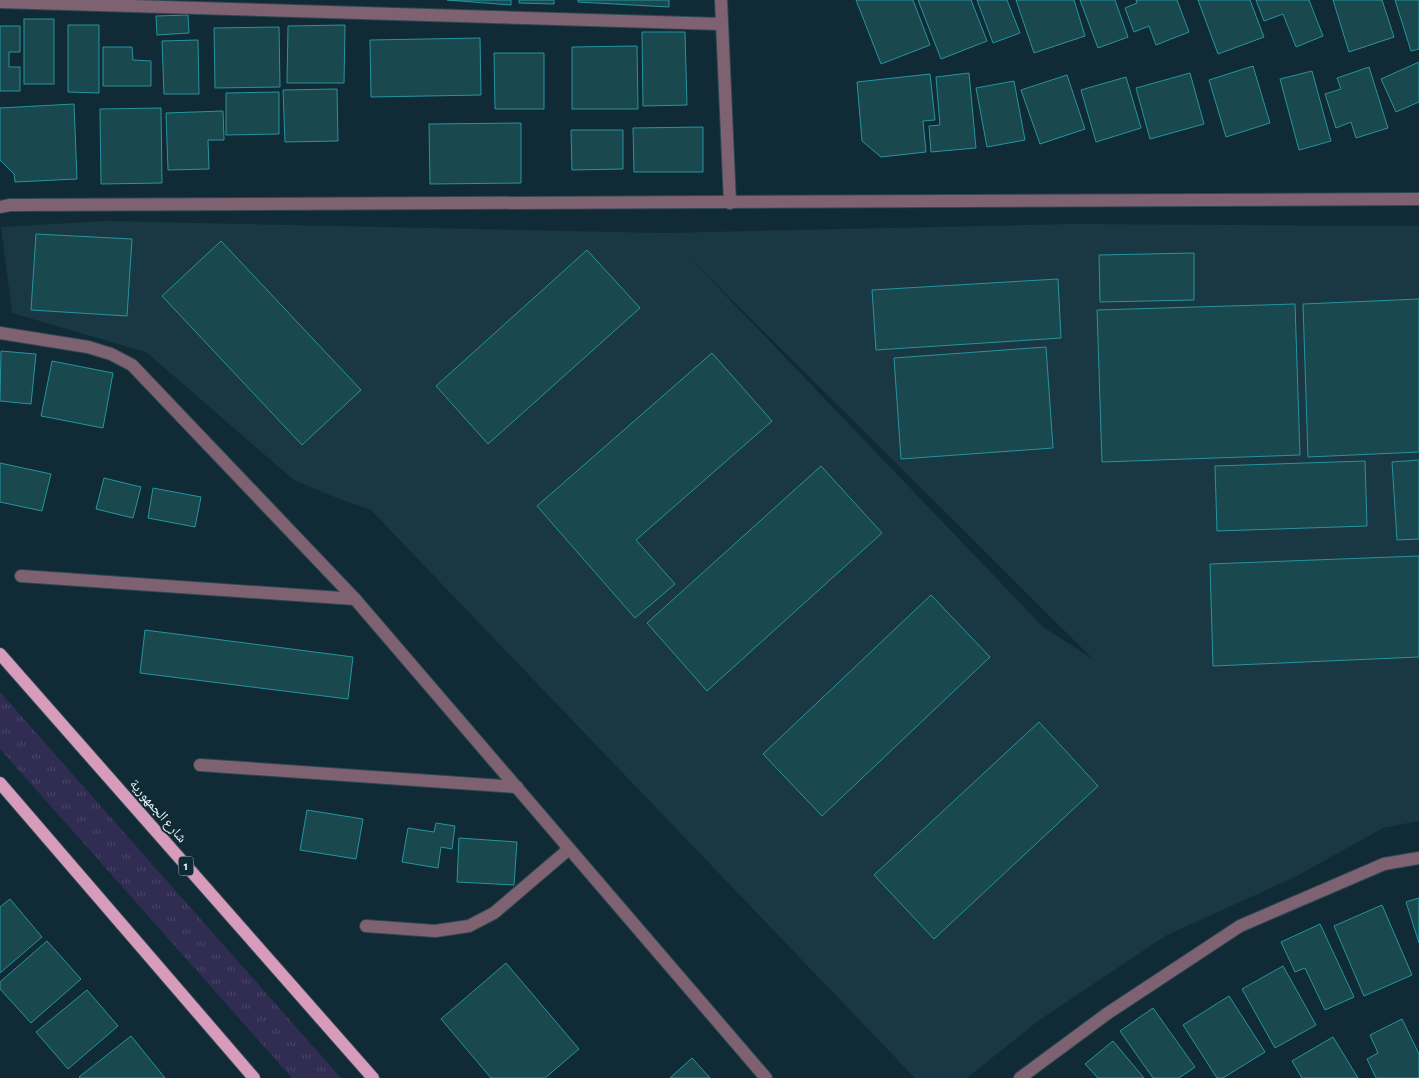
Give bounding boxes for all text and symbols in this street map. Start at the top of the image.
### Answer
street label: شارع الجمهورية [125,777,189,847]
road number: 1 [178,856,194,876]

